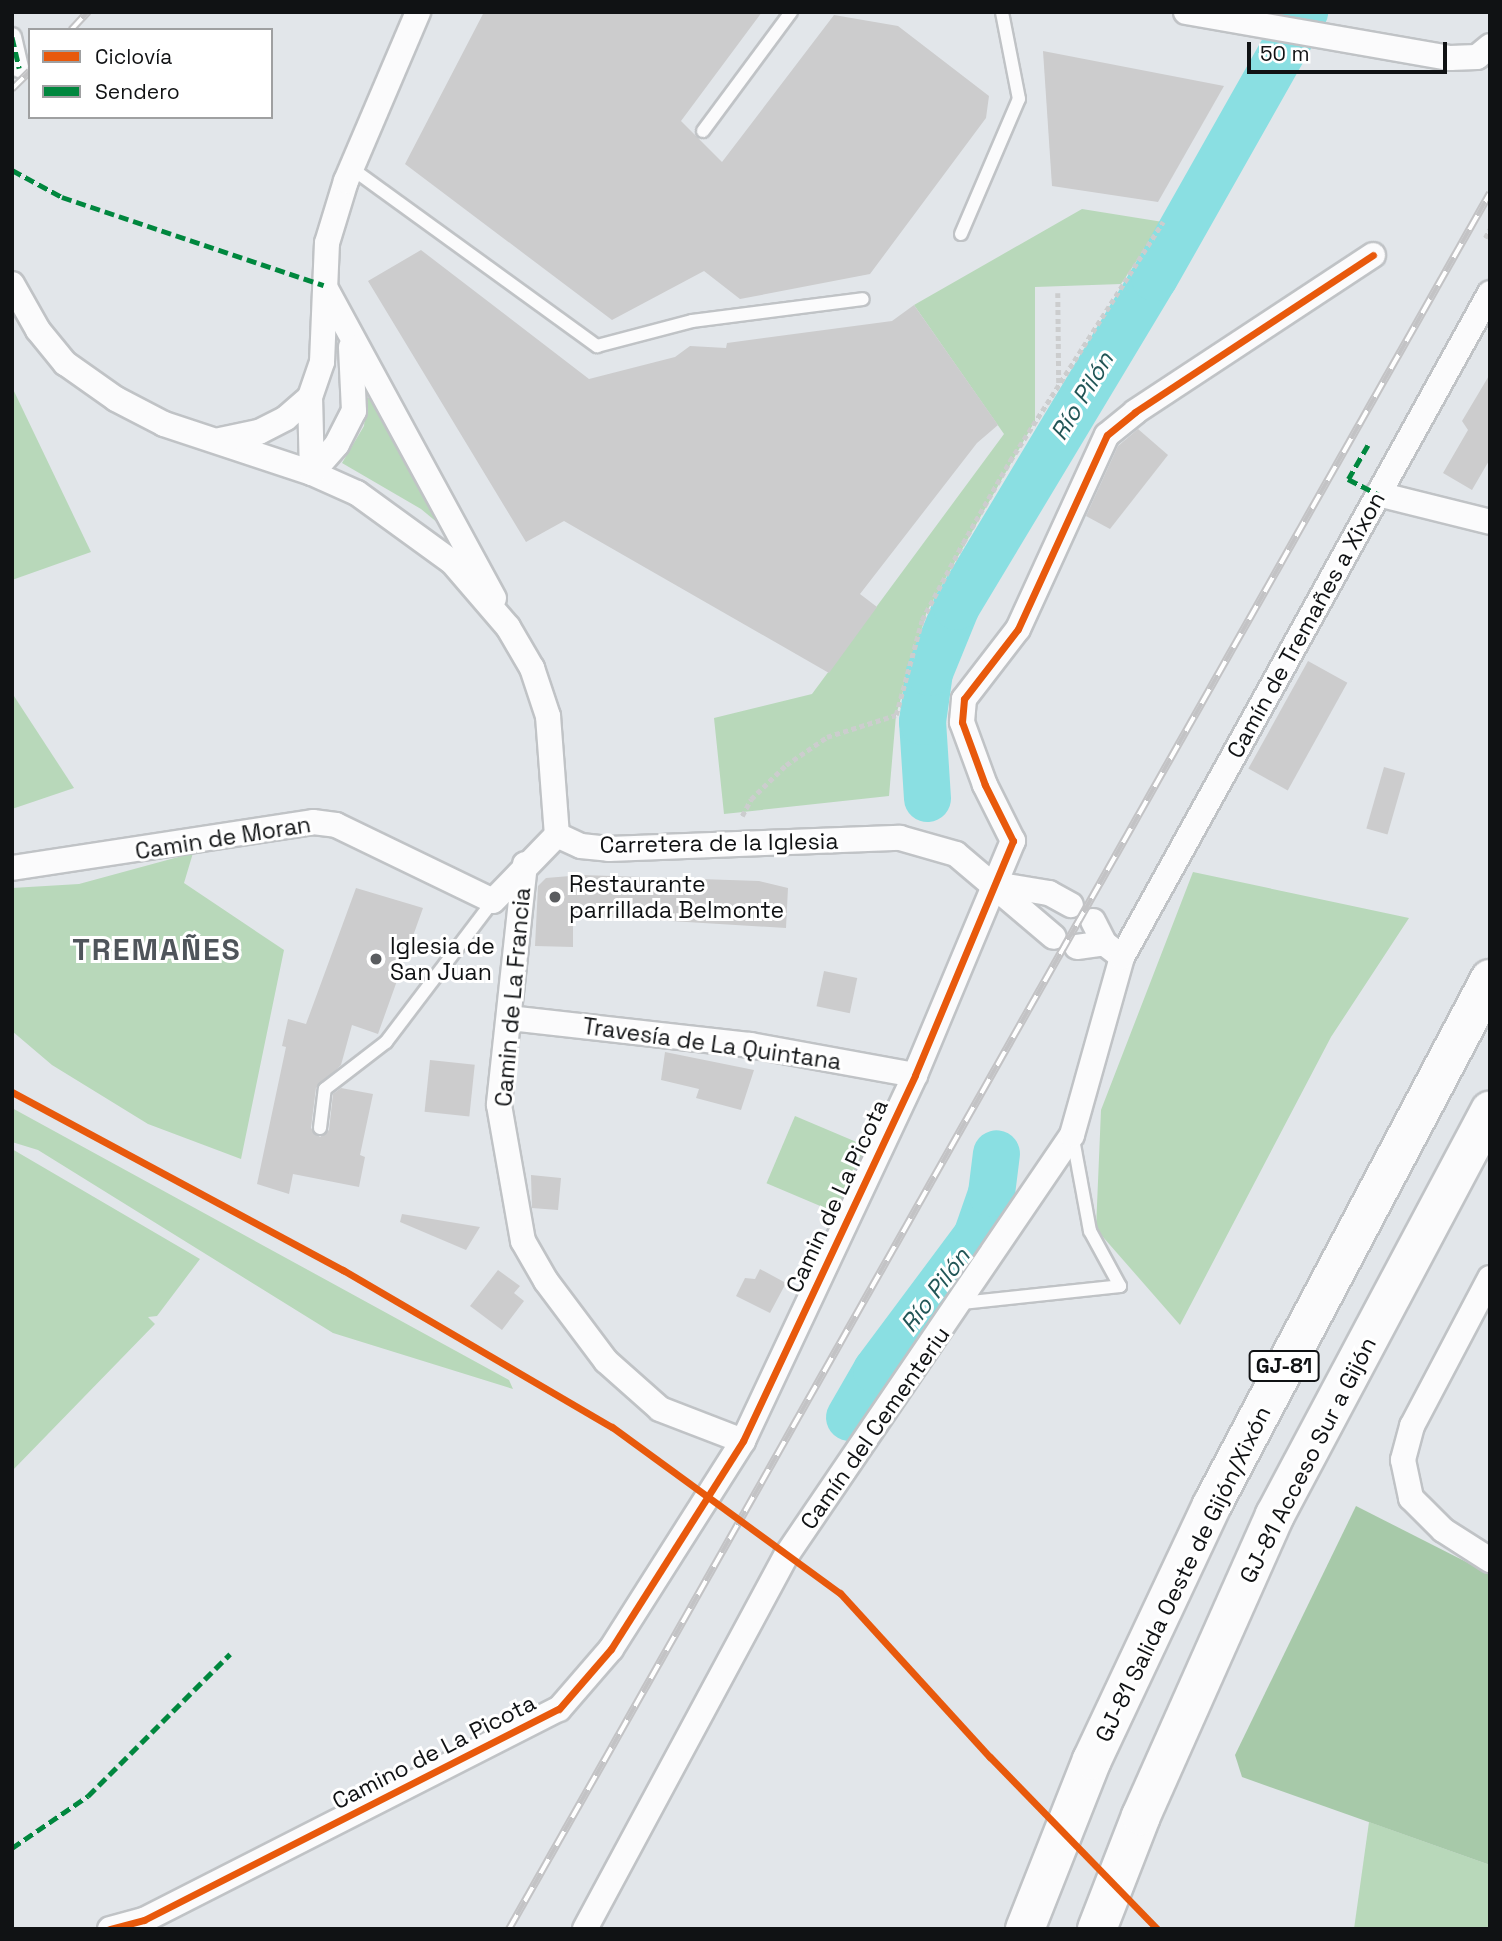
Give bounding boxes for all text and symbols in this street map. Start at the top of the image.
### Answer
legend [28,28,273,119]
scale bar [1250,28,1450,72]
text: 50 m [1260,40,1310,67]
text: Ciclovía [95,43,172,70]
text: Sendero [95,78,180,105]
water label: Río Pilón [1044,347,1120,445]
street label: Camín de Tremañes a Xixon [1221,487,1391,763]
street label: Camin de Moran [133,810,313,866]
street label: Carretera de la Iglesia [599,827,839,859]
place label: Restaurante parrillada Belmonte [569,870,784,924]
street label: Camin de La Francia [490,886,536,1108]
marker: Restaurante parrillada Belmonte [547,889,563,905]
district label: TREMAÑES [73,932,241,968]
place label: Iglesia de San Juan [390,932,495,986]
marker: Iglesia de San Juan [368,951,384,967]
street label: Travesía de La Quintana [581,1012,843,1076]
street label: Camin de La Picota [780,1095,894,1297]
water label: Río Pilón [894,1242,976,1338]
street label: Camín del Cementeriu [795,1321,955,1535]
street label: GJ-81 Acceso Sur a Gijón [1234,1332,1382,1588]
road number: GJ-81 [1247,1348,1321,1384]
street label: GJ-81 Salida Oeste de Gijón/Xixón [1089,1401,1277,1747]
street label: Camino de La Picota [328,1689,540,1815]

